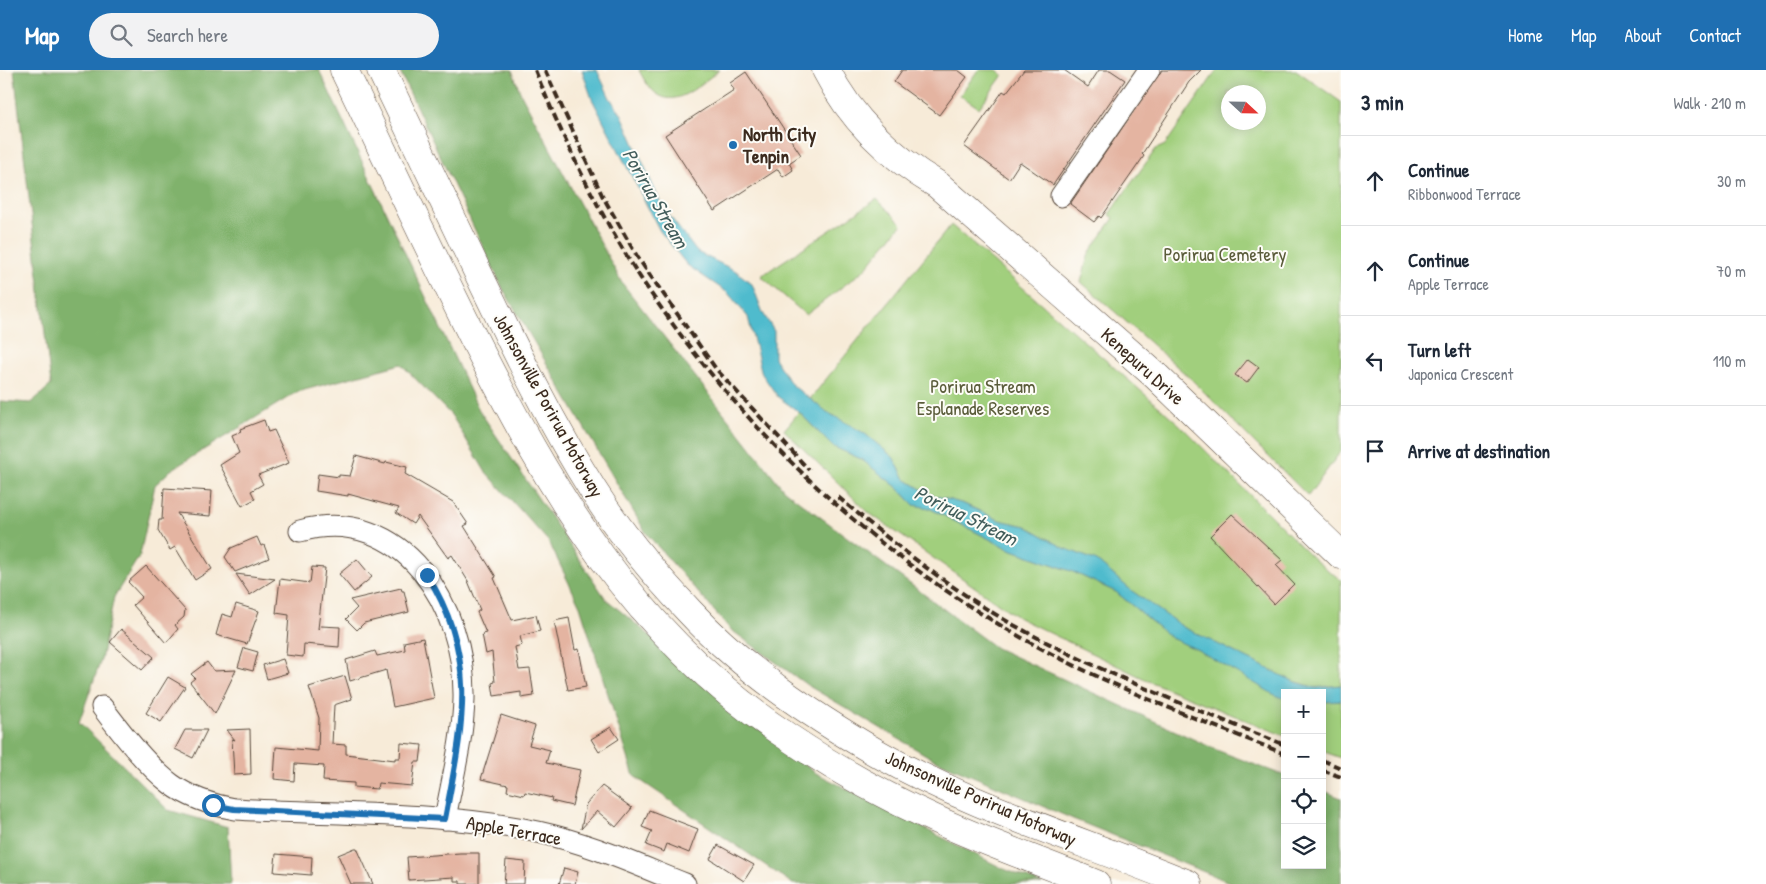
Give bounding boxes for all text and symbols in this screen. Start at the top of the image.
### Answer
search box [89,13,439,58]
text: Map [25,19,59,51]
icon: search [107,21,135,49]
text: Search here [147,22,228,48]
text: Home [1508,23,1543,48]
text: Map [1571,23,1596,48]
text: About [1624,23,1661,48]
text: Contact [1689,23,1741,48]
north arrow [1221,85,1266,130]
text: 3 min [1361,88,1404,117]
text: Walk · 210 m [1673,92,1746,114]
place label: North City Tenpin [742,121,816,170]
marker: North City Tenpin [727,139,739,151]
water label: Porirua Stream [617,143,696,254]
text: Continue [1408,157,1469,183]
icon: ahead [1361,167,1389,195]
text: 30 m [1717,170,1746,192]
text: Ribbonwood Terrace [1408,183,1521,205]
park label: Porirua Cemetery [1163,241,1287,267]
text: Continue [1408,247,1469,273]
icon: ahead [1361,257,1389,285]
text: 70 m [1716,260,1746,282]
text: Apple Terrace [1408,273,1489,295]
street label: Johnsonville Porirua Motorway [488,308,610,502]
street label: Kenepuru Drive [1095,321,1191,411]
text: Turn left [1408,337,1471,363]
icon: left [1361,347,1389,375]
text: 110 m [1713,350,1746,372]
text: Japonica Crescent [1408,363,1513,385]
park label: Porirua Stream Esplanade Reserves [917,373,1049,421]
icon: arrive [1361,437,1389,465]
text: Arrive at destination [1408,438,1550,464]
water label: Porirua Stream [910,478,1023,552]
route end [416,564,439,587]
map controls [1281,689,1326,869]
button: + [1281,689,1326,734]
button: − [1281,734,1326,779]
street label: Johnsonville Porirua Motorway [881,744,1081,852]
button: locate [1281,779,1326,824]
route start [202,794,225,817]
street label: Apple Terrace [464,809,564,851]
button: layers [1281,824,1326,869]

